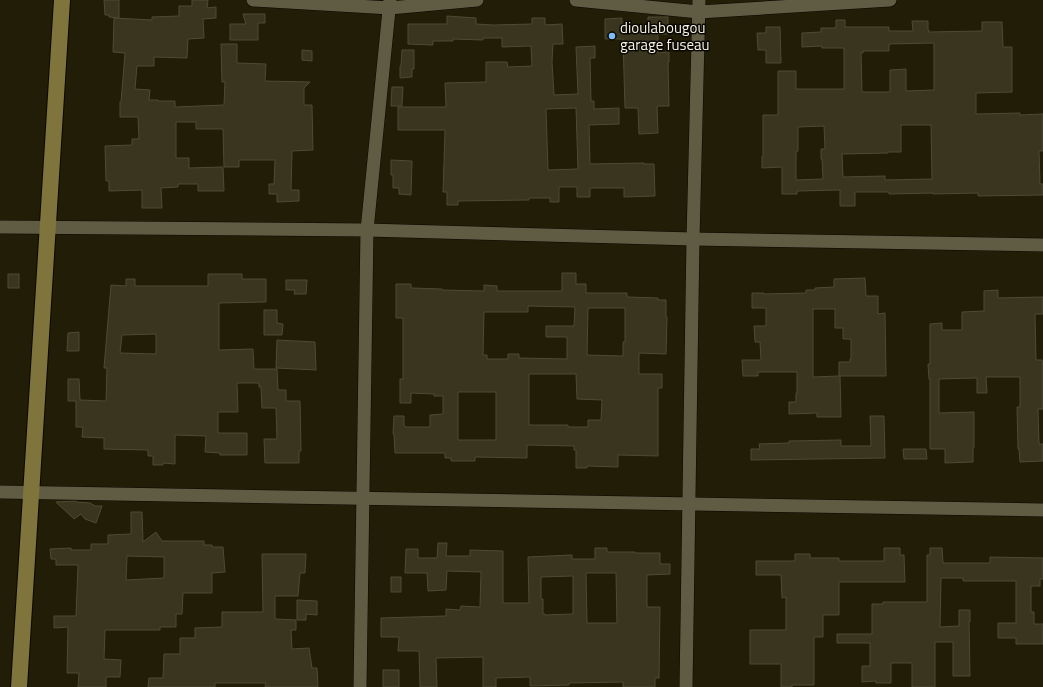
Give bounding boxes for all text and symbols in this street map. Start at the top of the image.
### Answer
place label: dioulabougou garage fuseau [620,16,709,56]
marker: dioulabougou garage fuseau [607,31,617,41]

